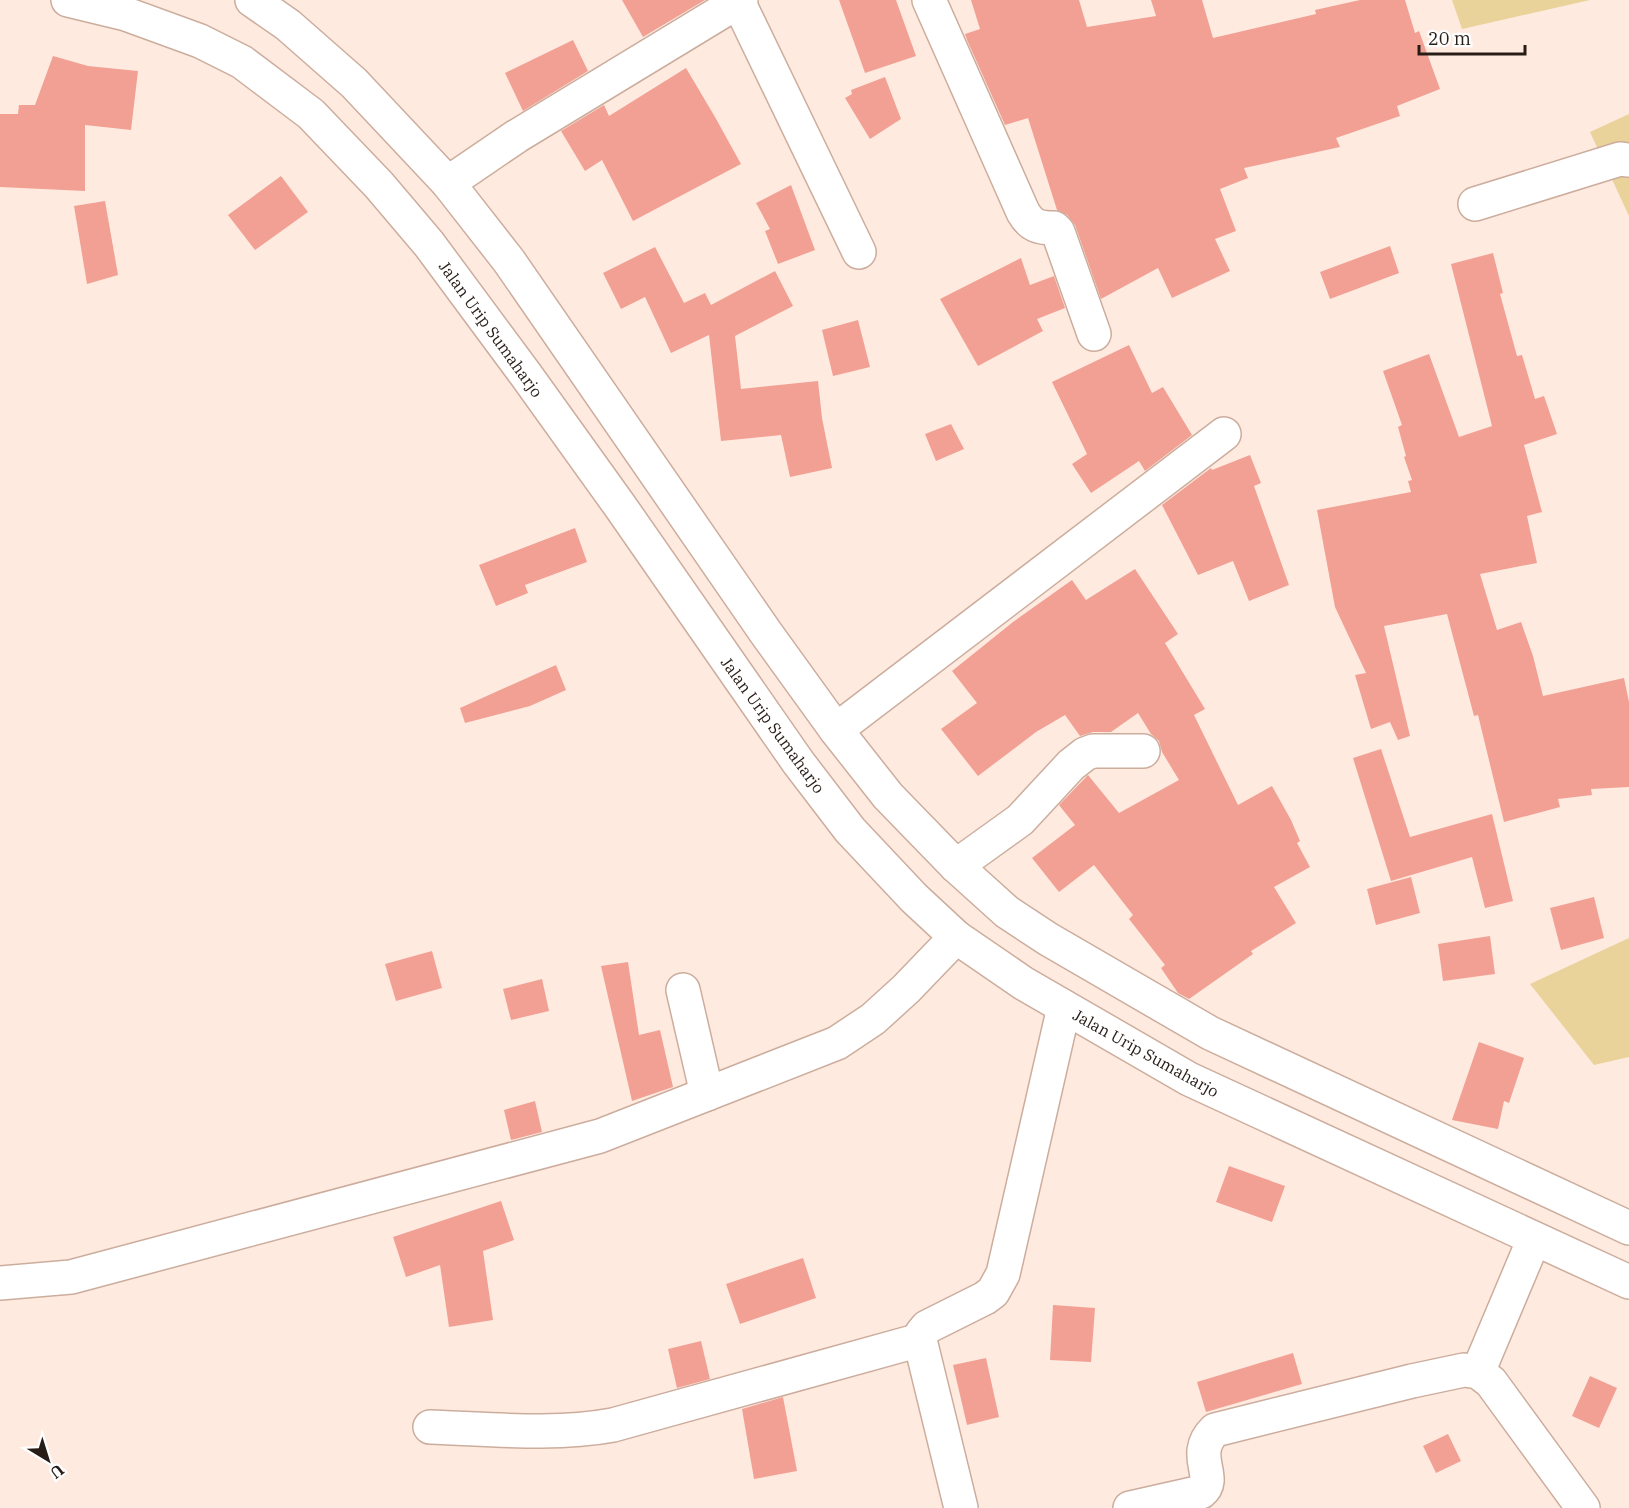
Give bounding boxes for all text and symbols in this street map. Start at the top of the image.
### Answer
scale bar [1419,18,1526,56]
text: 20 m [1428,27,1471,50]
street label: Jalan Urip Sumaharjo [435,257,547,401]
street label: Jalan Urip Sumaharjo [717,653,829,797]
street label: Jalan Urip Sumaharjo [1070,1005,1222,1101]
north arrow [18,1430,78,1490]
text: U [46,1460,68,1483]

